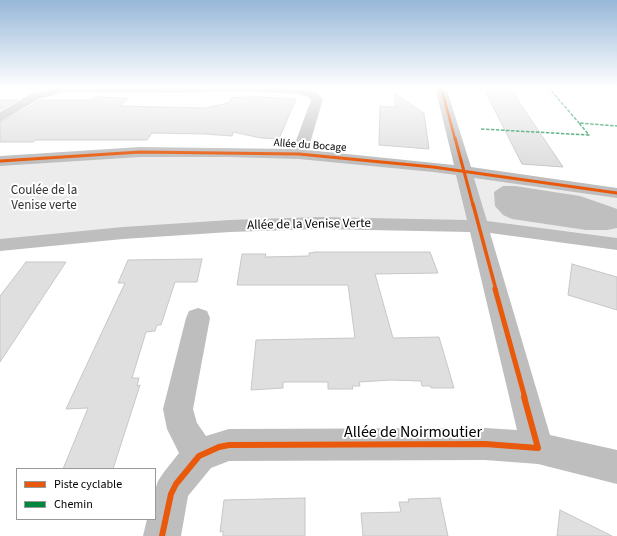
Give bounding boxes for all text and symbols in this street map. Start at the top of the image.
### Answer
street label: Allée du Bocage [273,137,347,155]
park label: Coulée de la Venise verte [11,183,77,214]
street label: Allée de la Venise Verte [247,216,371,234]
street label: Allée de Noirmoutier [344,423,482,443]
legend [16,468,156,520]
text: Piste cyclable [54,476,122,493]
text: Chemin [54,496,93,513]

